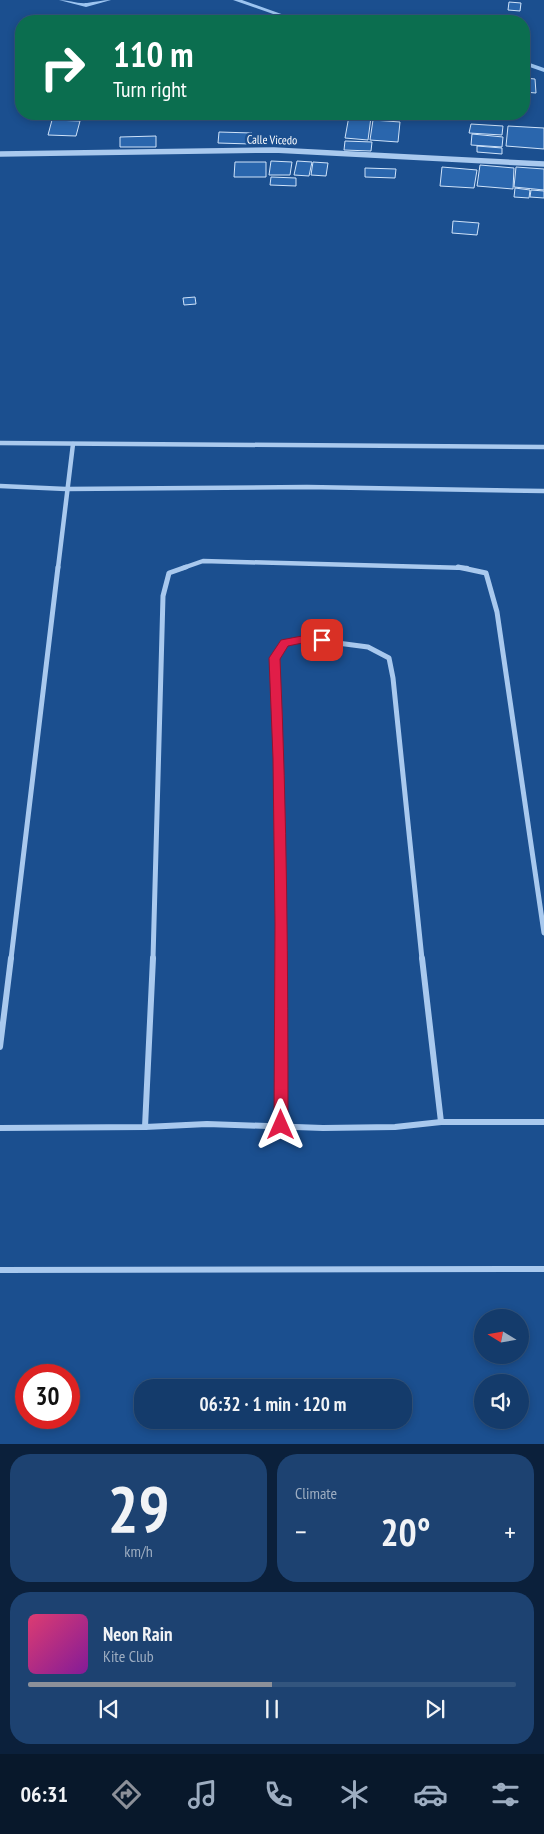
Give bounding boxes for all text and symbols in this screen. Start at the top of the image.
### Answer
text: 110 m [113,31,194,77]
icon: right [30,35,95,100]
text: Turn right [113,75,187,103]
street label: Calle Vicedo [247,132,297,147]
pin [301,619,343,661]
icon: arrive [308,626,336,654]
position arrow [254,1098,306,1150]
north arrow [474,1309,529,1364]
map controls [474,1309,529,1429]
speed limit sign: 30 [15,1364,80,1429]
button: sound [474,1374,529,1429]
text: 06:32 · 1 min · 120 m [200,1392,346,1416]
text: 29 [107,1466,170,1550]
text: Climate [295,1483,337,1503]
text: 20° [380,1507,431,1556]
text: − [295,1513,307,1550]
text: + [504,1513,516,1550]
text: km/h [124,1541,153,1561]
text: Neon Rain [103,1622,172,1646]
text: Kite Club [103,1646,154,1666]
icon: previous [95,1695,123,1723]
icon: pause [258,1695,286,1723]
icon: next [421,1695,449,1723]
icon: directions [109,1777,144,1812]
icon: music [185,1777,220,1812]
icon: phone [261,1777,296,1812]
icon: climate [337,1777,372,1812]
icon: car [413,1777,448,1812]
icon: filters [488,1777,523,1812]
text: 06:31 [20,1780,68,1808]

